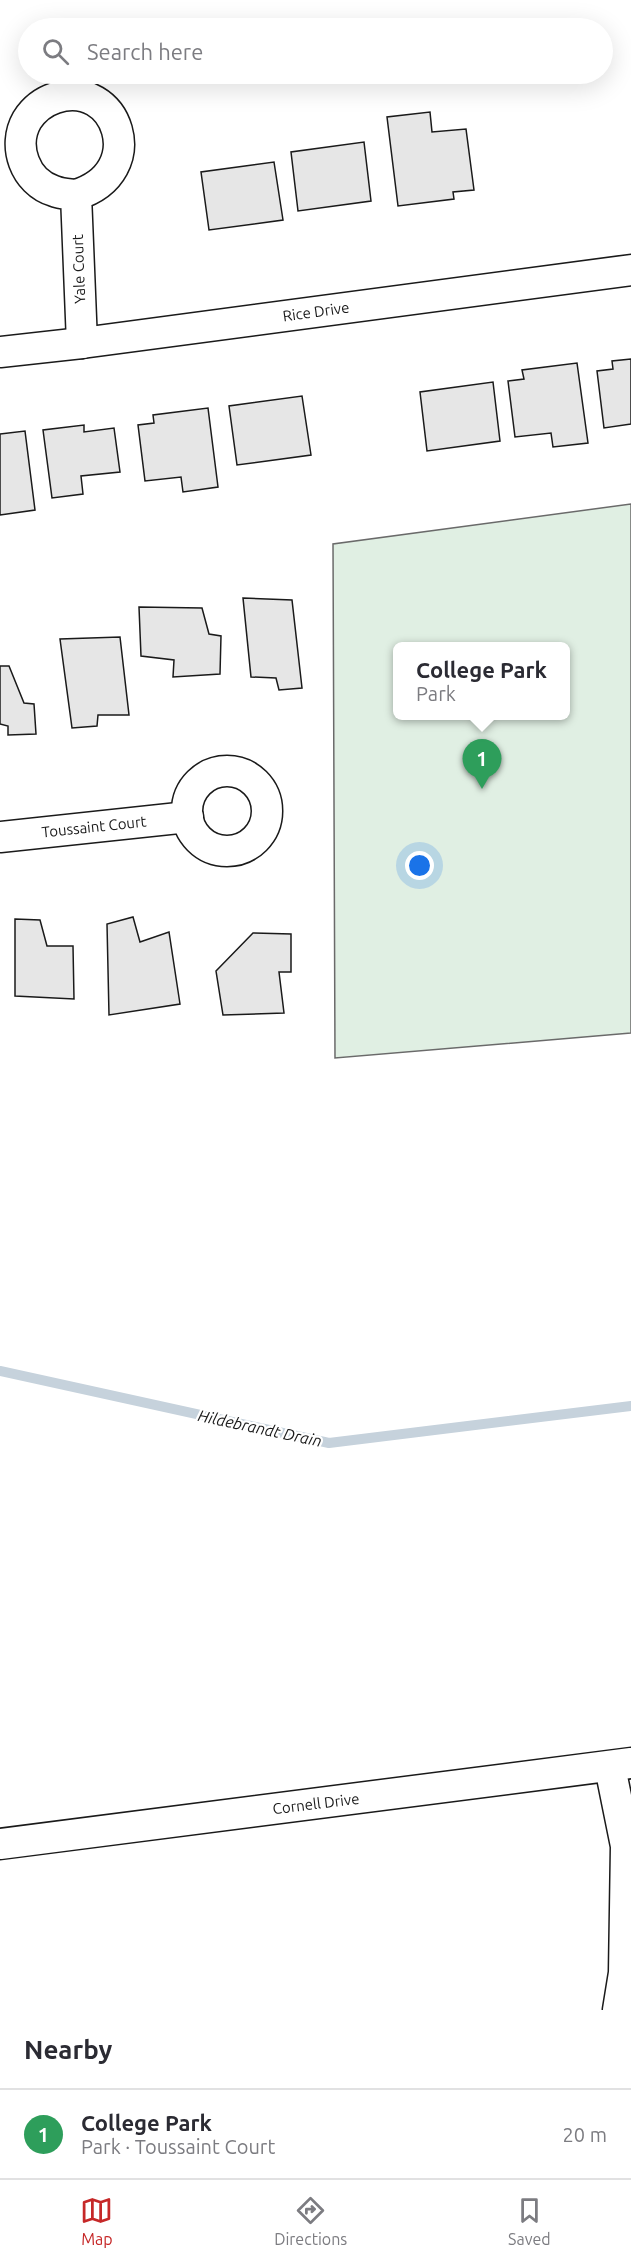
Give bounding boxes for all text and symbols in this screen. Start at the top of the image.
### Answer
search box [18,18,613,84]
icon: search [39,35,72,68]
text: Search here [87,39,203,64]
street label: Yale Court [69,234,88,304]
street label: Rice Drive [282,298,350,325]
popup [393,642,570,720]
text: College Park [416,657,547,682]
text: Park [416,682,456,705]
pin: 1 [462,740,502,789]
street label: Toussaint Court [41,813,147,840]
your location [405,851,434,880]
water label: Hildebrandt Drain [196,1406,324,1450]
street label: Cornell Drive [272,1790,360,1817]
text: Nearby [24,2035,112,2064]
text: College Park [81,2110,212,2135]
text: 1 [38,2123,49,2146]
text: 20 m [563,2123,607,2146]
text: Park · Toussaint Court [81,2135,275,2158]
tab: Map [80,2194,113,2248]
tab: Directions [274,2194,347,2248]
tab: Saved [508,2194,551,2248]

